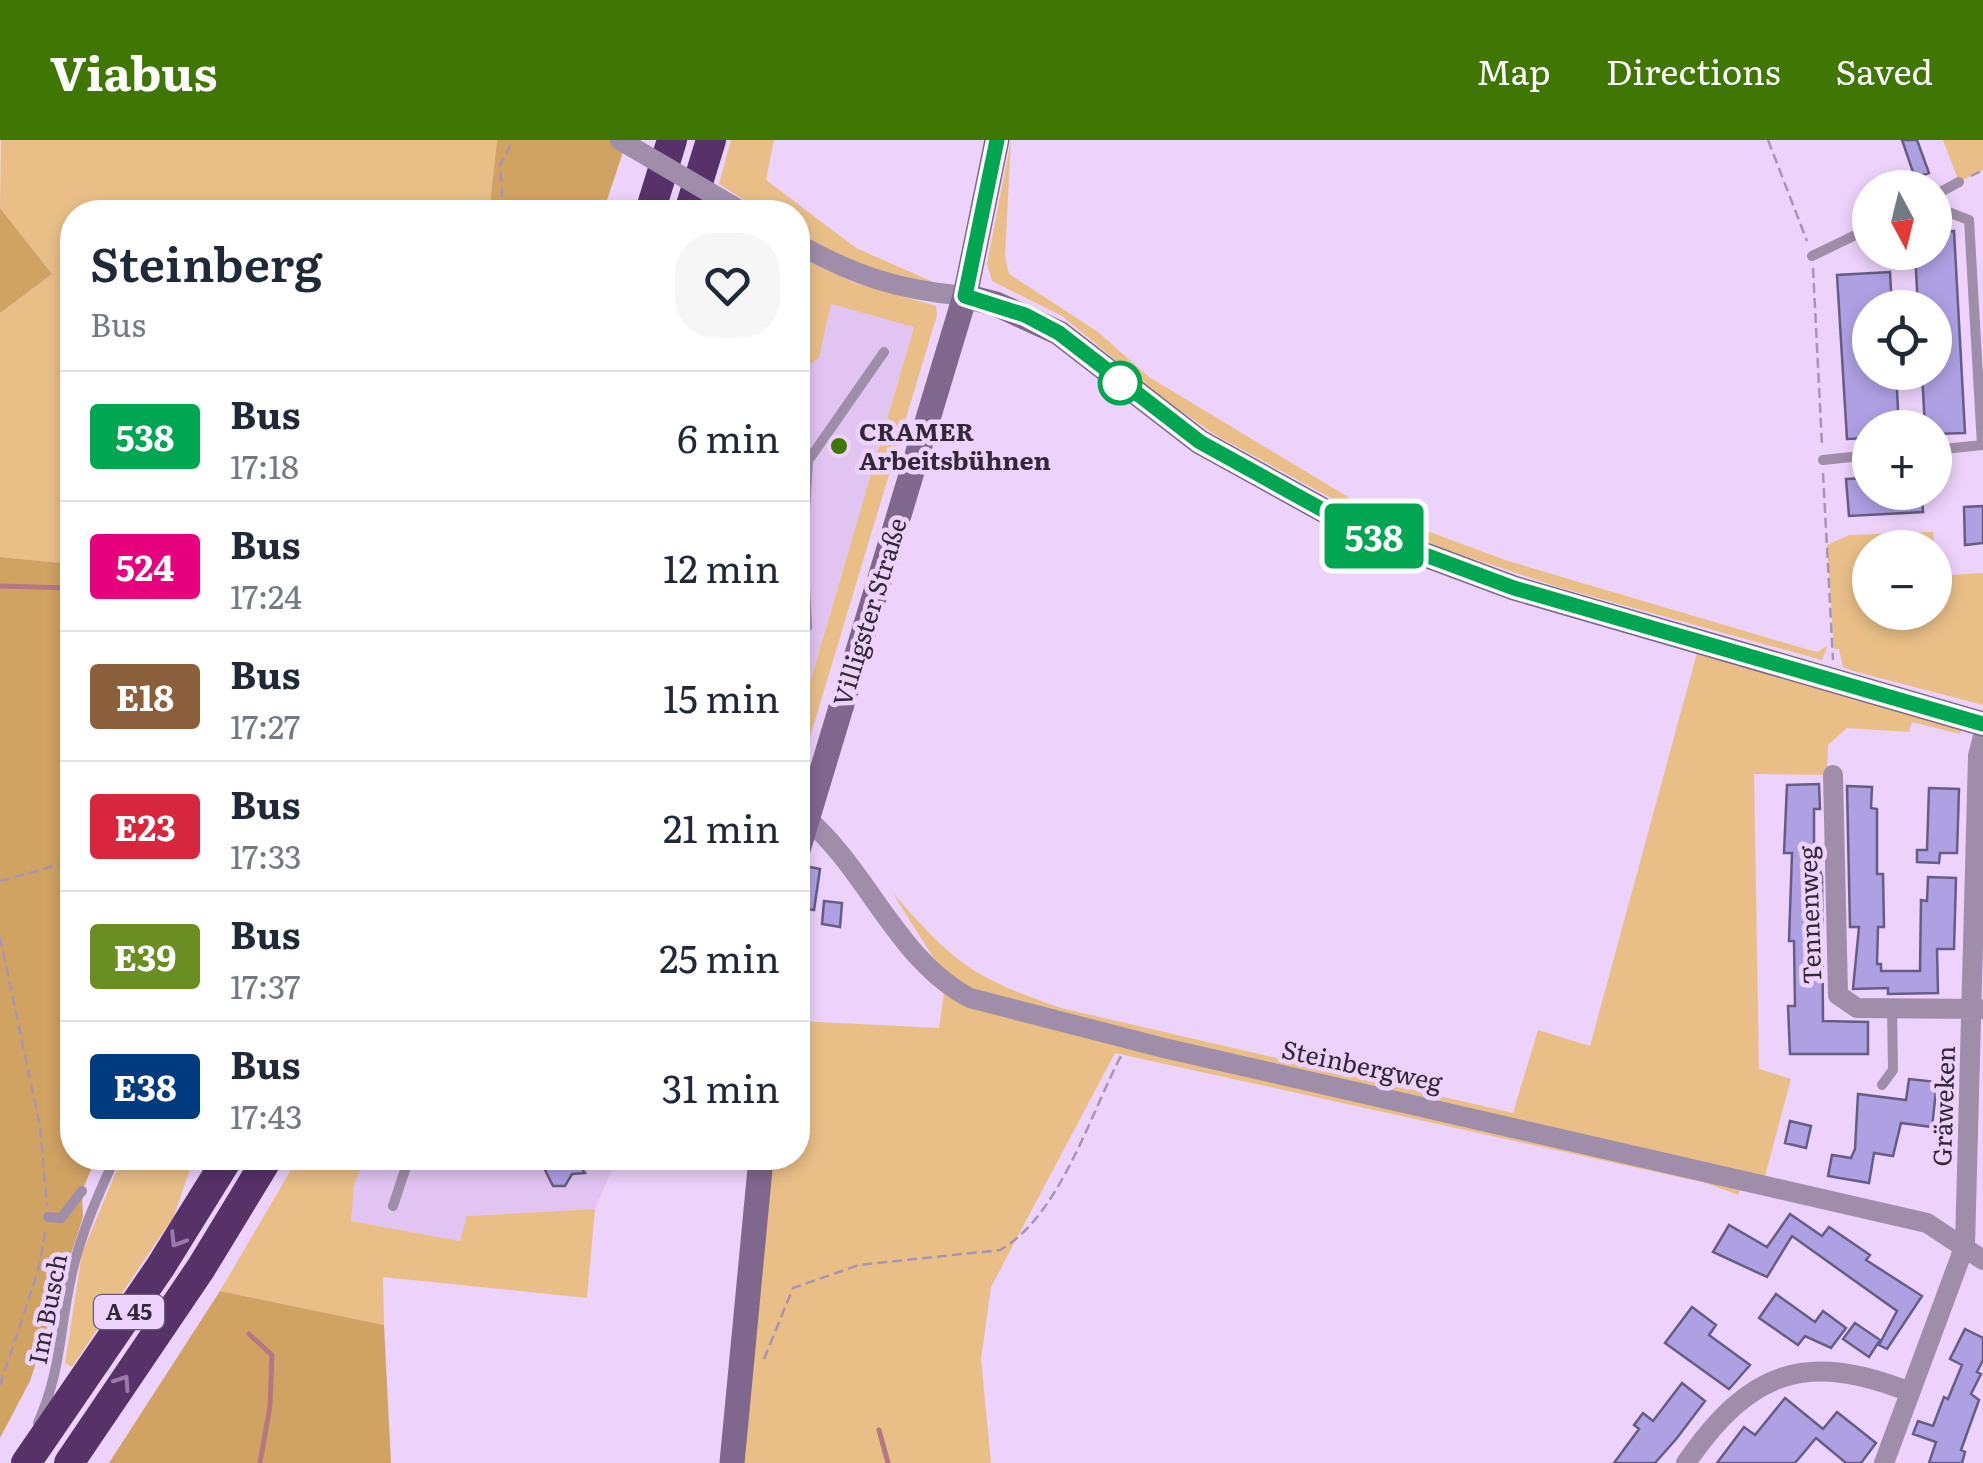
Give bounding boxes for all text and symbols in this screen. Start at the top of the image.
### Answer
text: Viabus [50,35,217,106]
text: Map [1476,44,1551,96]
text: Directions [1606,44,1781,96]
text: Saved [1836,44,1933,96]
north arrow [1852,170,1952,270]
map controls [1852,170,1952,630]
text: Steinberg [90,226,322,297]
button: heart [675,233,780,338]
button: locate [1852,290,1952,390]
text: Bus [90,299,146,347]
unlabelled marker [1099,362,1141,404]
text: Bus [230,384,301,441]
text: 6 min [677,408,780,465]
text: 538 [116,410,174,462]
button: + [1852,410,1952,510]
place label: CRAMER Arbeitsbühnen [859,412,1051,478]
marker: CRAMER Arbeitsbühnen [828,435,850,457]
text: 17:18 [230,441,299,489]
line badge: 538 [1316,504,1432,568]
text: 538 [1345,510,1403,562]
street label: Villigster Straße [822,513,915,710]
text: Bus [230,514,301,571]
button: − [1852,530,1952,630]
text: 12 min [663,538,780,595]
text: 524 [116,540,174,592]
text: 17:24 [230,571,302,619]
text: Bus [230,644,301,701]
text: 15 min [663,668,780,725]
text: E18 [116,670,174,722]
text: 17:27 [230,701,300,749]
text: Bus [230,774,301,831]
text: 21 min [663,798,780,855]
text: E23 [114,800,176,852]
text: 17:33 [230,831,302,879]
street label: Tennenweg [1788,845,1829,985]
text: Bus [230,904,301,961]
text: 25 min [659,928,780,985]
text: E39 [114,930,176,982]
text: 17:37 [230,961,301,1009]
street label: Steinbergweg [1278,1029,1446,1100]
text: Bus [230,1034,301,1091]
street label: Gräweken [1922,1045,1963,1167]
text: 31 min [662,1058,780,1115]
text: E38 [113,1060,177,1112]
text: 17:43 [230,1091,303,1139]
one-way arrow [170,1229,189,1247]
street label: Im Busch [18,1250,75,1367]
road number: A 45 [94,1295,164,1329]
one-way arrow [111,1375,130,1393]

